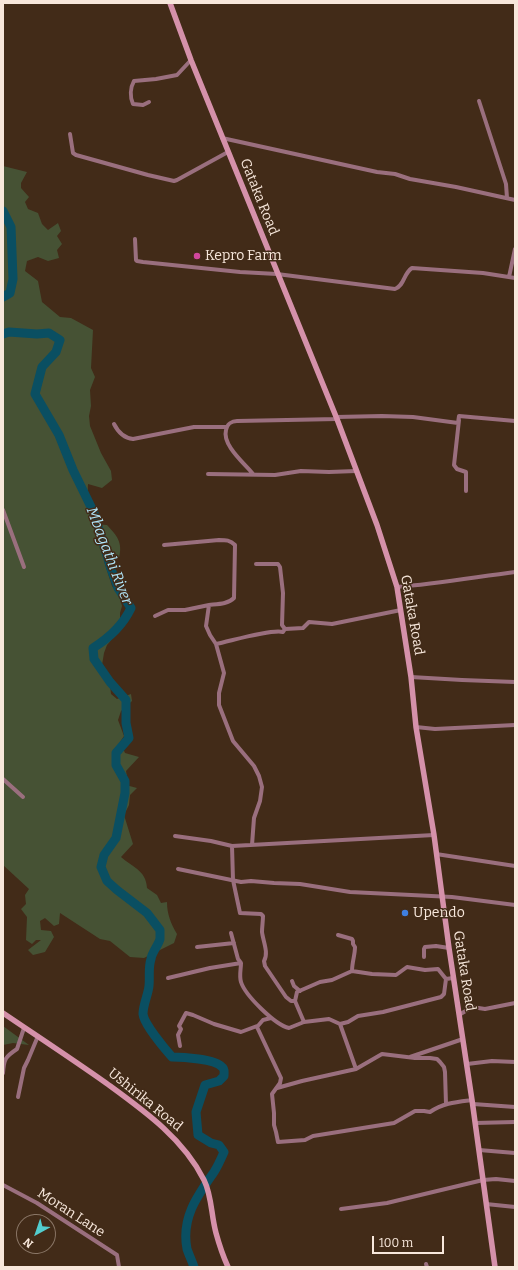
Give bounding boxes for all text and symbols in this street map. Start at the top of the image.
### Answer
street label: Gataka Road [236,156,282,238]
place label: Kepro Farm [205,248,282,264]
marker: Kepro Farm [192,251,202,261]
water label: Mbagathi River [82,504,136,608]
street label: Gataka Road [397,574,427,656]
place label: Upendo [413,905,465,921]
marker: Upendo [400,908,410,918]
street label: Gataka Road [449,930,479,1012]
street label: Ushirika Road [104,1065,186,1135]
street label: Moran Lane [34,1185,108,1241]
north arrow [16,1214,56,1254]
scale bar [374,1228,446,1254]
text: N [21,1235,36,1251]
text: 100 m [379,1236,413,1250]

